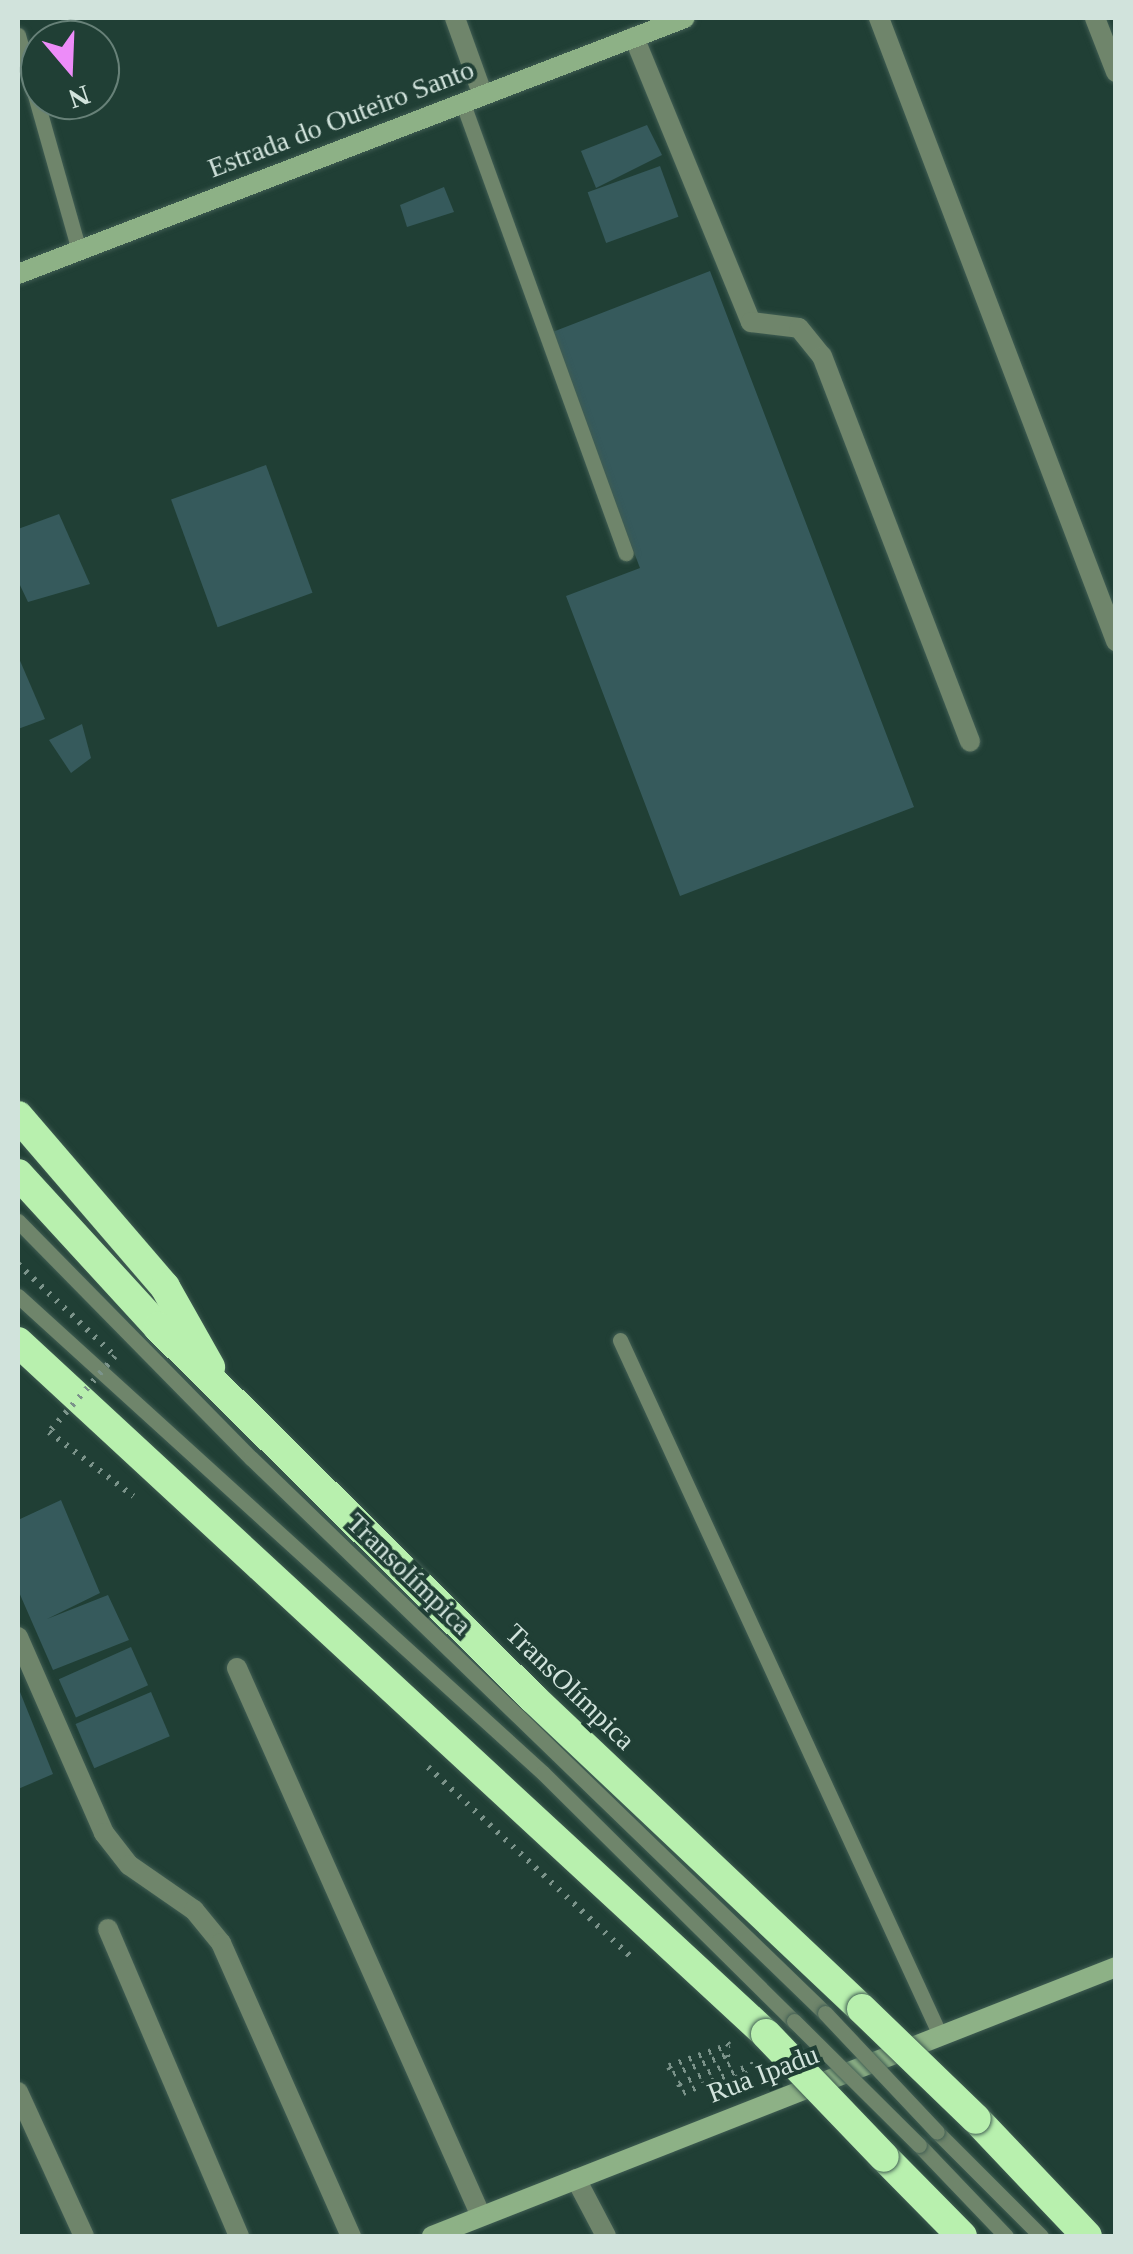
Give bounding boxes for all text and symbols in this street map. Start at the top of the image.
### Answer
north arrow [20,20,120,120]
street label: Estrada do Outeiro Santo [203,53,479,185]
text: N [65,79,94,115]
street label: Transolímpica [340,1506,478,1642]
street label: TransOlímpica [498,1617,642,1757]
street label: Rua Ipadu [703,2038,823,2110]

